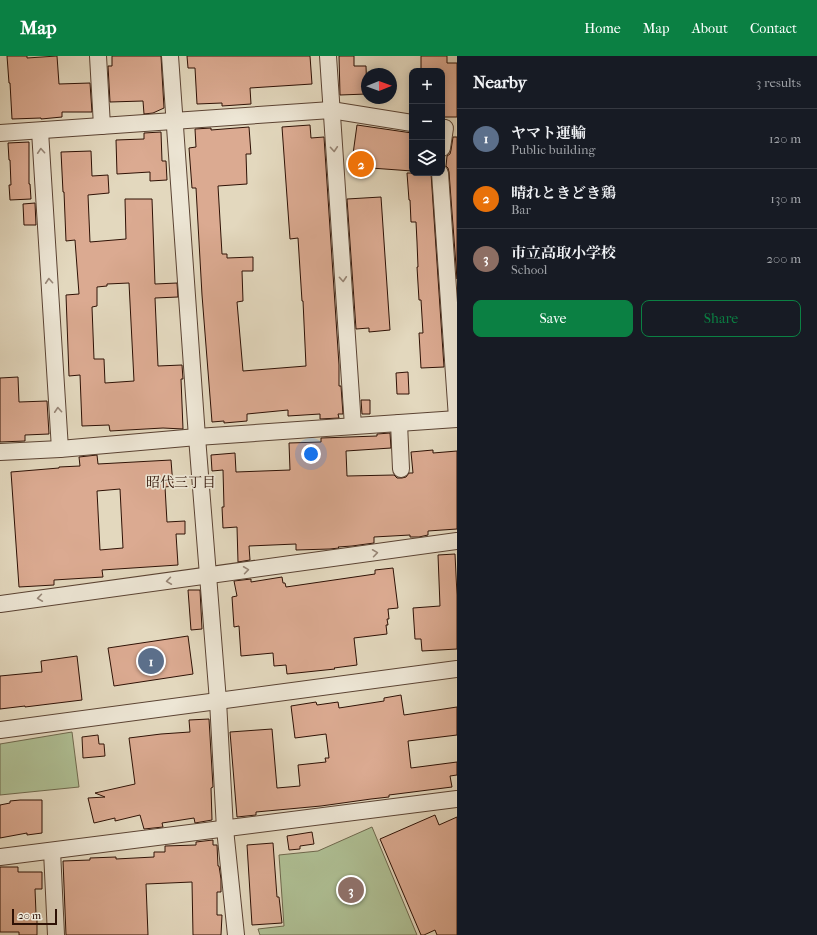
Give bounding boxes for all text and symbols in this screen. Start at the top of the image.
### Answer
text: Map [20,17,56,39]
text: Home [584,20,621,37]
text: Map [643,20,670,37]
text: About [692,20,728,37]
text: Contact [750,20,797,37]
north arrow [361,68,397,104]
map controls [409,68,445,176]
button: + [409,68,445,104]
text: Nearby [473,72,527,92]
text: 3 results [756,75,801,90]
button: − [409,104,445,140]
text: ヤマト運輸 [511,124,586,142]
text: 1 [484,131,488,146]
text: 120 m [769,131,801,146]
button: layers [409,140,445,176]
text: Public building [511,142,596,157]
one-way arrow [330,146,339,152]
one-way arrow [37,148,45,154]
pin: 2 [348,149,374,179]
text: 晴れときどき鶏 [511,184,616,202]
text: 2 [483,191,489,206]
text: 130 m [770,191,801,206]
text: Bar [511,202,531,217]
text: 市立高取小学校 [511,244,616,262]
text: 3 [483,251,489,266]
text: 200 m [766,251,801,266]
text: School [511,262,547,277]
one-way arrow [339,276,348,282]
one-way arrow [45,278,54,284]
button: Save [473,300,633,337]
button: Share [641,300,801,337]
one-way arrow [53,407,62,413]
your location [301,444,321,464]
district label: 昭代三丁目 [146,474,216,491]
one-way arrow [372,549,378,558]
one-way arrow [243,566,249,575]
one-way arrow [166,576,172,585]
one-way arrow [37,593,43,602]
pin: 1 [138,646,164,676]
pin: 3 [338,875,364,905]
scale bar [12,907,57,926]
text: 20 m [18,909,41,922]

